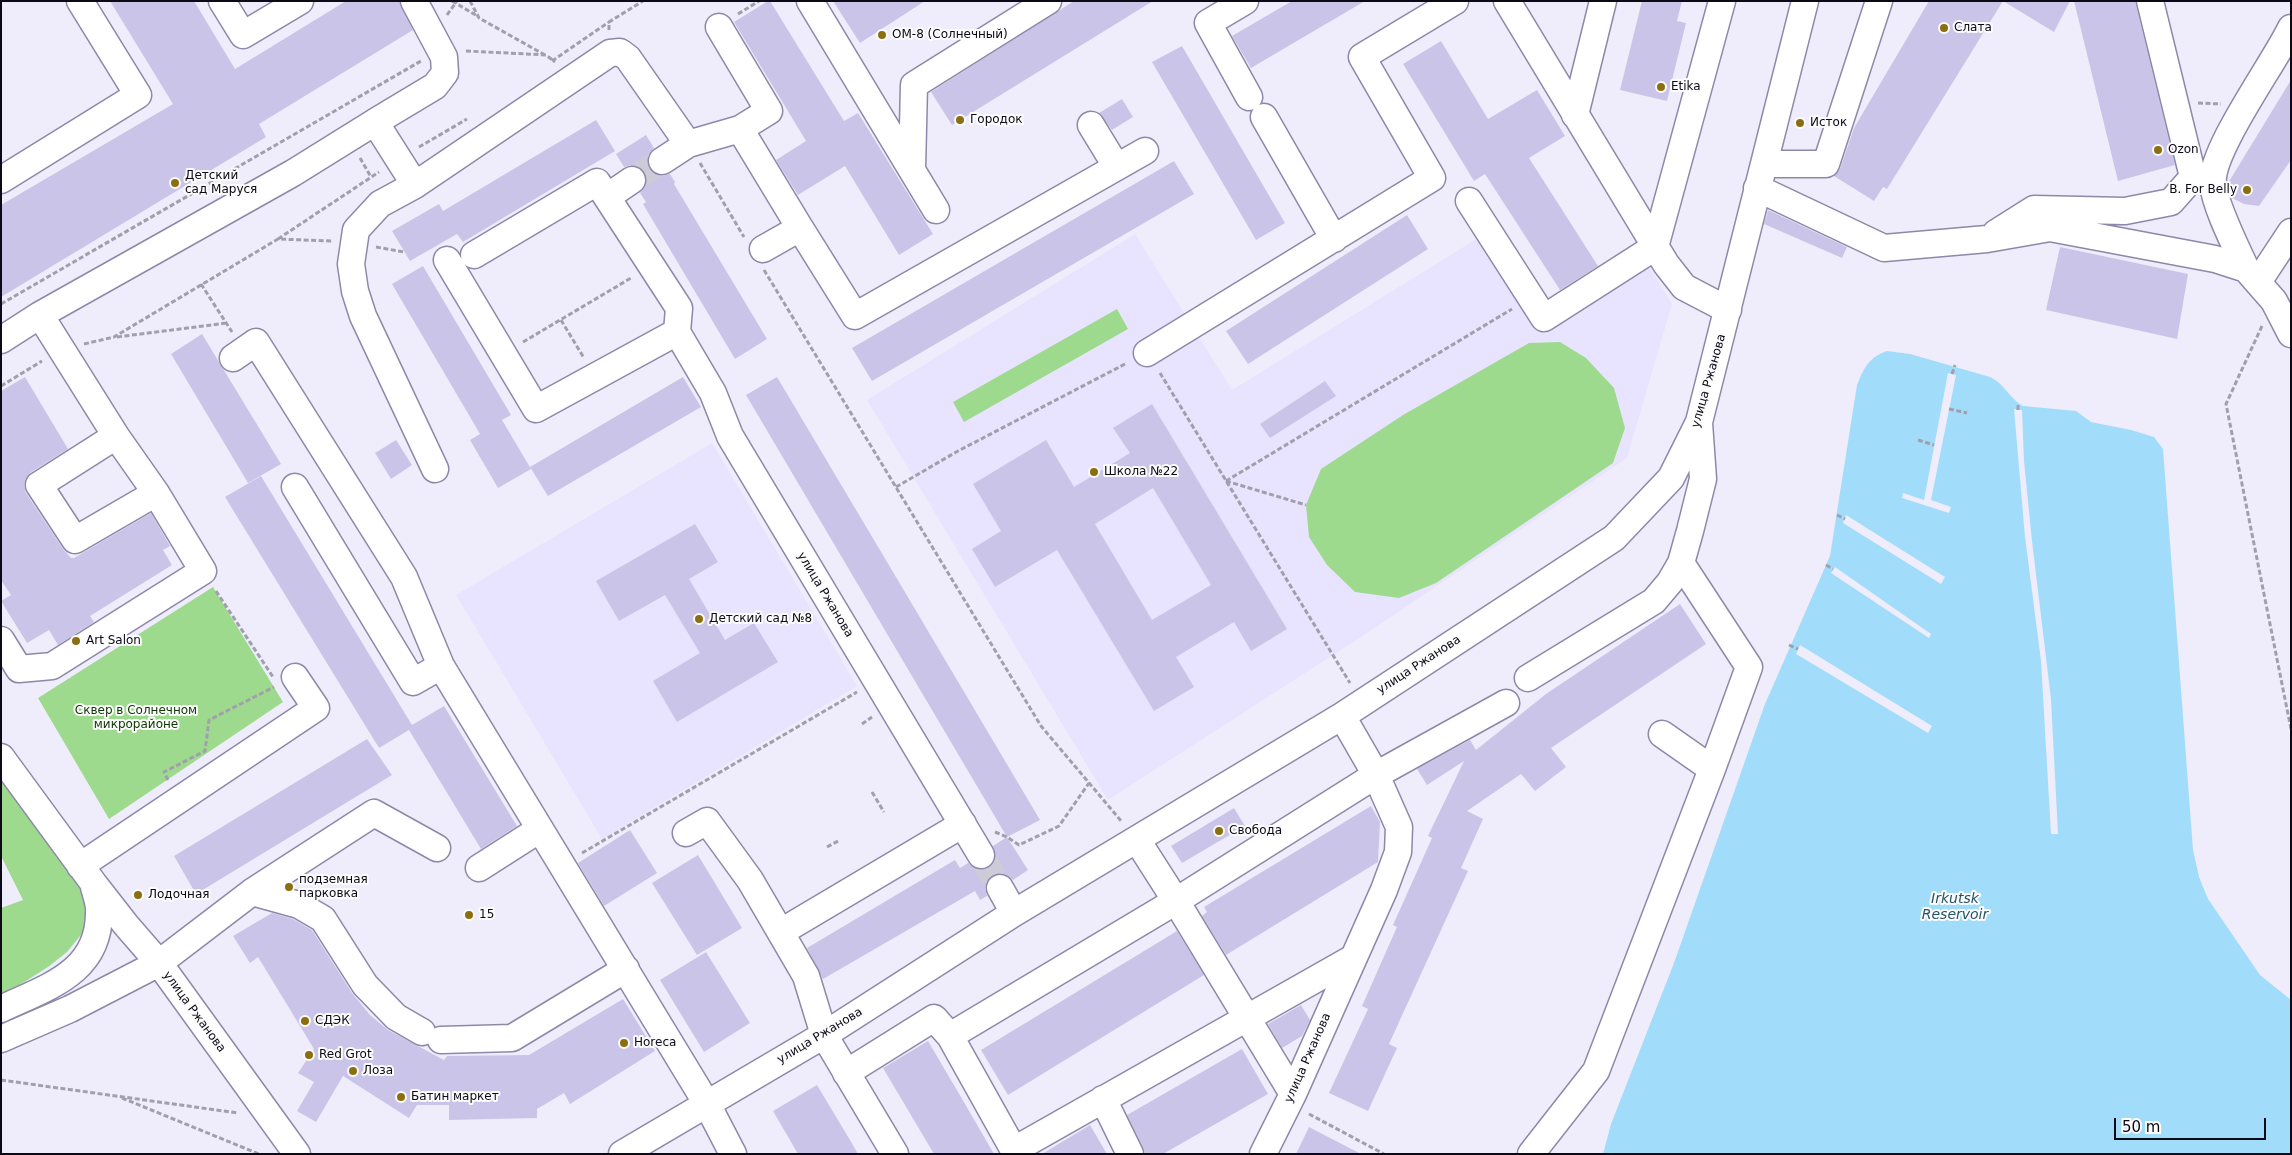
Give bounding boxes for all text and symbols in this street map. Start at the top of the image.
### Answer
place label: Слата [1954,21,1992,35]
marker: Слата [1938,22,1950,34]
place label: ОМ-8 (Солнечный) [892,28,1008,42]
marker: ОМ-8 (Солнечный) [876,29,888,41]
place label: Etika [1671,80,1701,94]
marker: Etika [1655,81,1667,93]
place label: Городок [970,113,1023,127]
marker: Городок [954,114,966,126]
place label: Исток [1810,116,1847,130]
marker: Исток [1794,117,1806,129]
place label: Ozon [2168,143,2199,157]
marker: Ozon [2152,144,2164,156]
place label: Детский сад Маруся [185,169,257,197]
marker: Детский сад Маруся [169,177,181,189]
place label: B. For Belly [2169,183,2237,197]
marker: B. For Belly [2241,184,2253,196]
street label: улица Ржанова [1689,332,1729,430]
place label: Школа №22 [1104,465,1178,479]
marker: Школа №22 [1088,466,1100,478]
street label: улица Ржанова [794,550,856,640]
place label: Детский сад №8 [709,612,812,626]
marker: Детский сад №8 [693,613,705,625]
street label: улица Ржанова [1374,633,1464,697]
place label: Art Salon [86,634,141,648]
marker: Art Salon [70,635,82,647]
park label: Сквер в Солнечном микрорайоне [75,704,197,732]
place label: Свобода [1229,824,1282,838]
marker: Свобода [1213,825,1225,837]
place label: подземная парковка [299,873,368,901]
marker: подземная парковка [283,881,295,893]
place label: Лодочная [148,888,210,902]
marker: Лодочная [132,889,144,901]
water label: Irkutsk Reservoir [1922,891,1988,924]
place label: 15 [479,908,494,922]
marker: 15 [463,909,475,921]
street label: улица Ржанова [160,969,228,1055]
street label: улица Ржанова [775,1005,865,1067]
street label: улица Ржанова [1282,1011,1334,1105]
place label: СДЭК [315,1014,350,1028]
marker: СДЭК [299,1015,311,1027]
place label: Horeca [634,1036,676,1050]
marker: Horeca [618,1037,630,1049]
place label: Red Grot [319,1048,372,1062]
marker: Red Grot [303,1049,315,1061]
place label: Лоза [363,1064,393,1078]
marker: Лоза [347,1065,359,1077]
place label: Батин маркет [411,1090,499,1104]
marker: Батин маркет [395,1091,407,1103]
scale bar [2117,1108,2270,1140]
text: 50 m [2122,1118,2160,1136]

